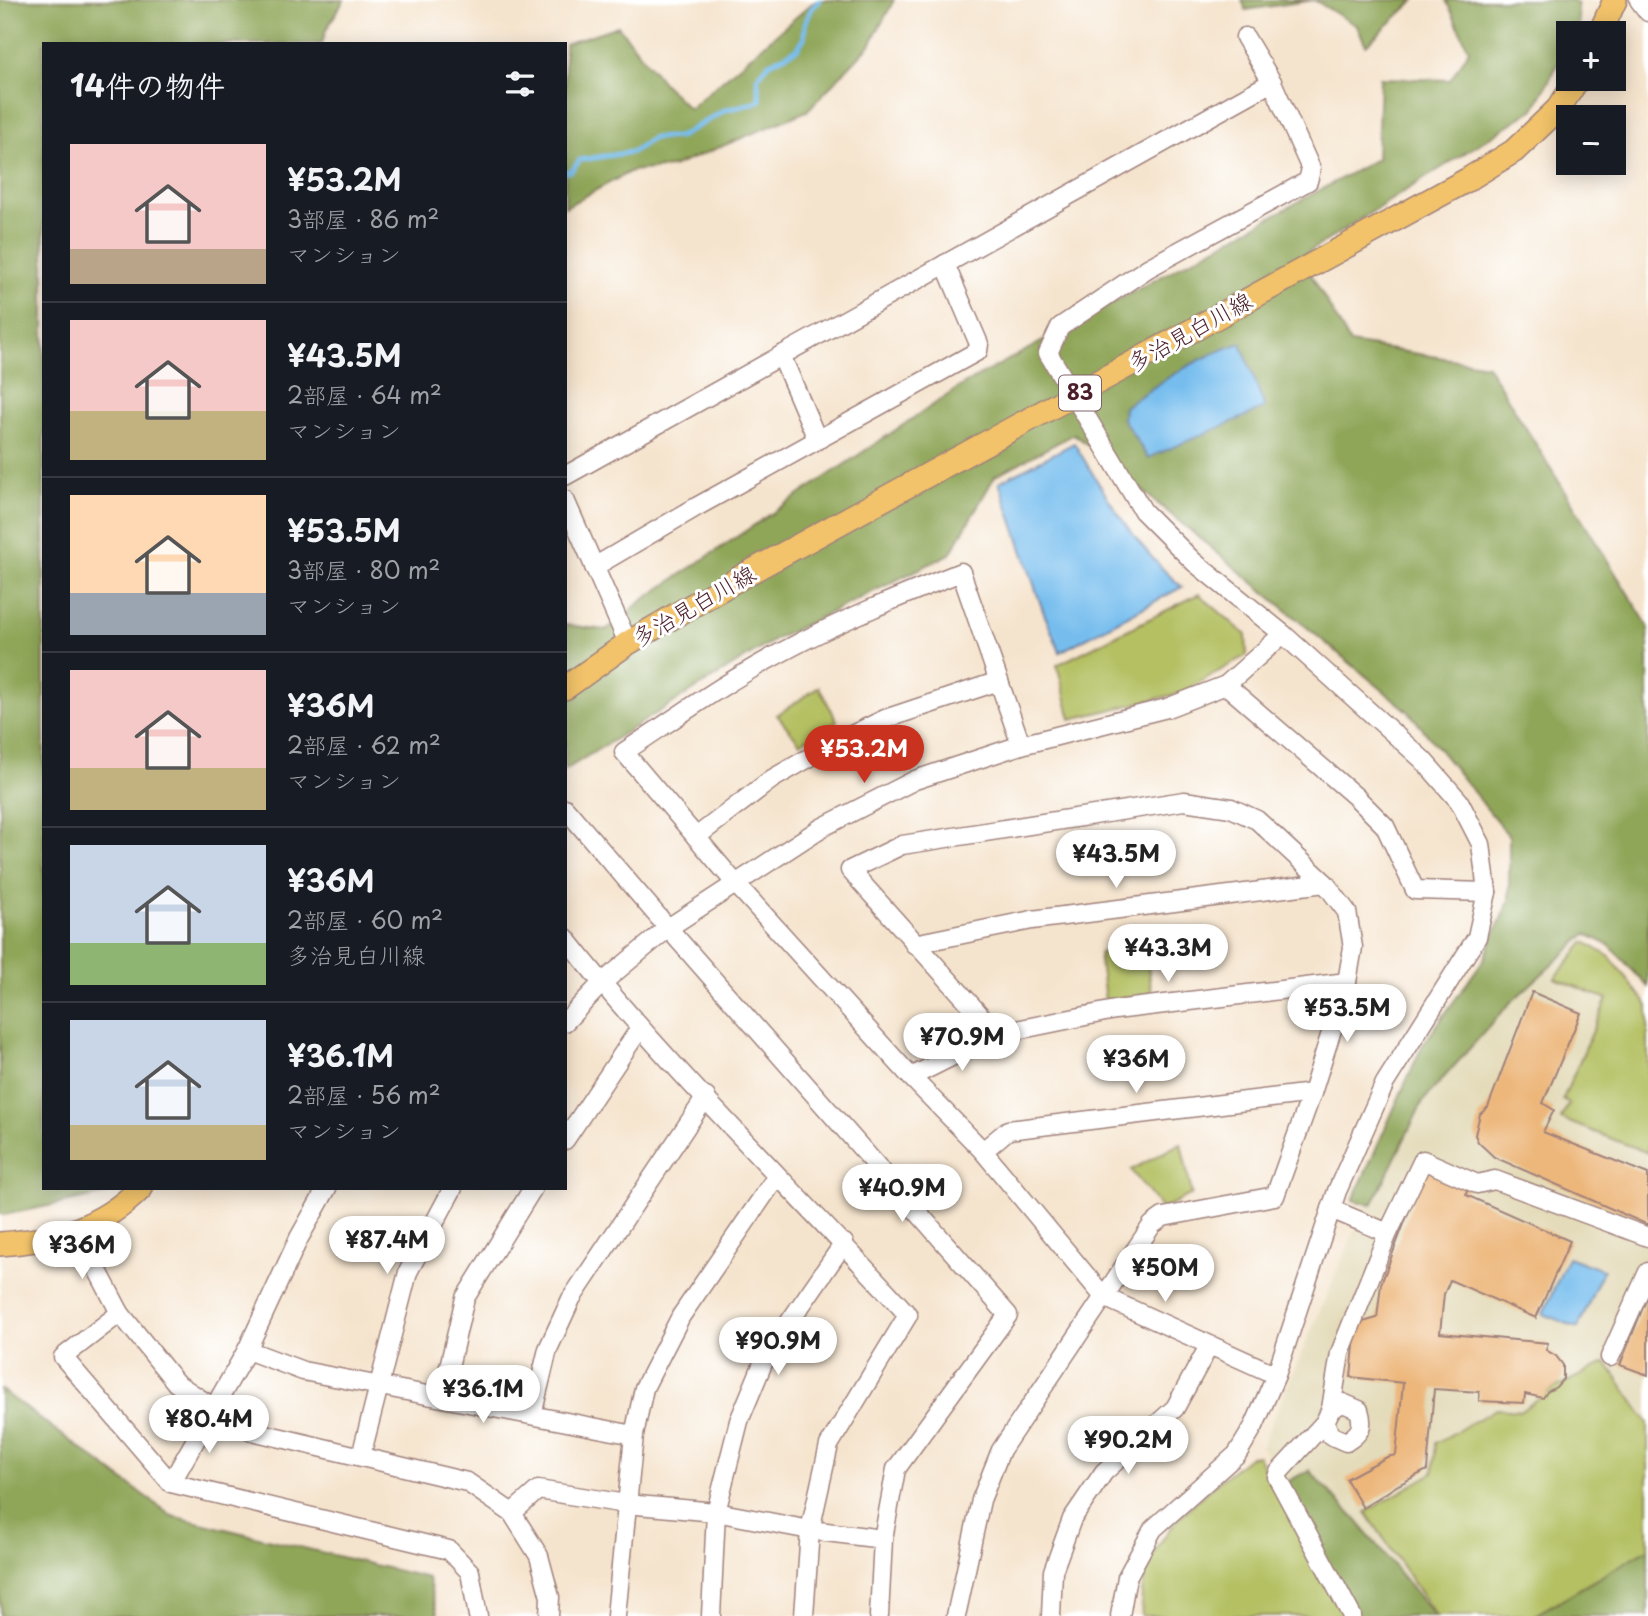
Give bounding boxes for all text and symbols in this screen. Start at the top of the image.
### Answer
map controls [1556,21,1626,175]
button: + [1556,21,1626,91]
text: 14件の物件 [70,62,225,107]
icon: filters [501,65,539,103]
button: − [1556,105,1626,175]
text: ¥53.2M [287,156,402,201]
icon: home [126,172,210,256]
text: 3部屋 · 86 m² [287,201,439,236]
text: マンション [287,236,401,271]
street label: 多治見白川線 [1120,282,1258,379]
text: ¥43.5M [287,332,402,377]
icon: home [126,348,210,432]
road number: 83 [1059,376,1101,410]
text: 2部屋 · 64 m² [287,377,442,412]
text: マンション [287,412,401,447]
text: ¥53.5M [287,507,401,552]
icon: home [126,523,210,607]
text: 3部屋 · 80 m² [287,552,440,587]
street label: 多治見白川線 [625,555,762,654]
text: マンション [287,587,401,622]
text: ¥36M [287,682,374,727]
icon: home [126,698,210,782]
pin: ¥53.2M [807,726,921,785]
text: 2部屋 · 62 m² [287,727,441,762]
text: ¥53.2M [820,730,908,765]
text: マンション [287,762,401,797]
pin: ¥43.5M [1059,830,1173,890]
text: ¥43.5M [1072,835,1160,870]
text: ¥36M [287,857,374,902]
icon: home [126,873,210,957]
text: 2部屋 · 60 m² [287,902,443,937]
pin: ¥43.3M [1111,925,1225,984]
text: ¥43.3M [1124,929,1212,964]
text: 多治見白川線 [287,937,425,972]
pin: ¥53.5M [1290,984,1404,1044]
text: ¥53.5M [1303,989,1391,1024]
pin: ¥70.9M [905,1014,1019,1073]
text: ¥70.9M [919,1018,1005,1053]
text: ¥36.1M [287,1032,394,1077]
pin: ¥36M [1095,1036,1177,1095]
text: ¥36M [1102,1040,1170,1075]
icon: home [126,1048,210,1132]
text: 2部屋 · 56 m² [287,1077,441,1112]
text: マンション [287,1112,401,1147]
pin: ¥40.9M [845,1164,959,1224]
text: ¥40.9M [858,1169,946,1204]
pin: ¥87.4M [330,1216,444,1276]
text: ¥87.4M [345,1221,429,1256]
pin: ¥36M [41,1222,123,1281]
text: ¥36M [48,1226,116,1261]
pin: ¥50M [1124,1244,1206,1304]
text: ¥50M [1131,1249,1199,1284]
pin: ¥90.9M [721,1318,835,1377]
text: ¥90.9M [735,1322,821,1357]
pin: ¥36.1M [426,1366,540,1425]
text: ¥36.1M [442,1370,524,1405]
pin: ¥80.4M [152,1396,266,1455]
text: ¥80.4M [165,1400,253,1435]
pin: ¥90.2M [1071,1416,1185,1476]
text: ¥90.2M [1084,1421,1172,1456]

